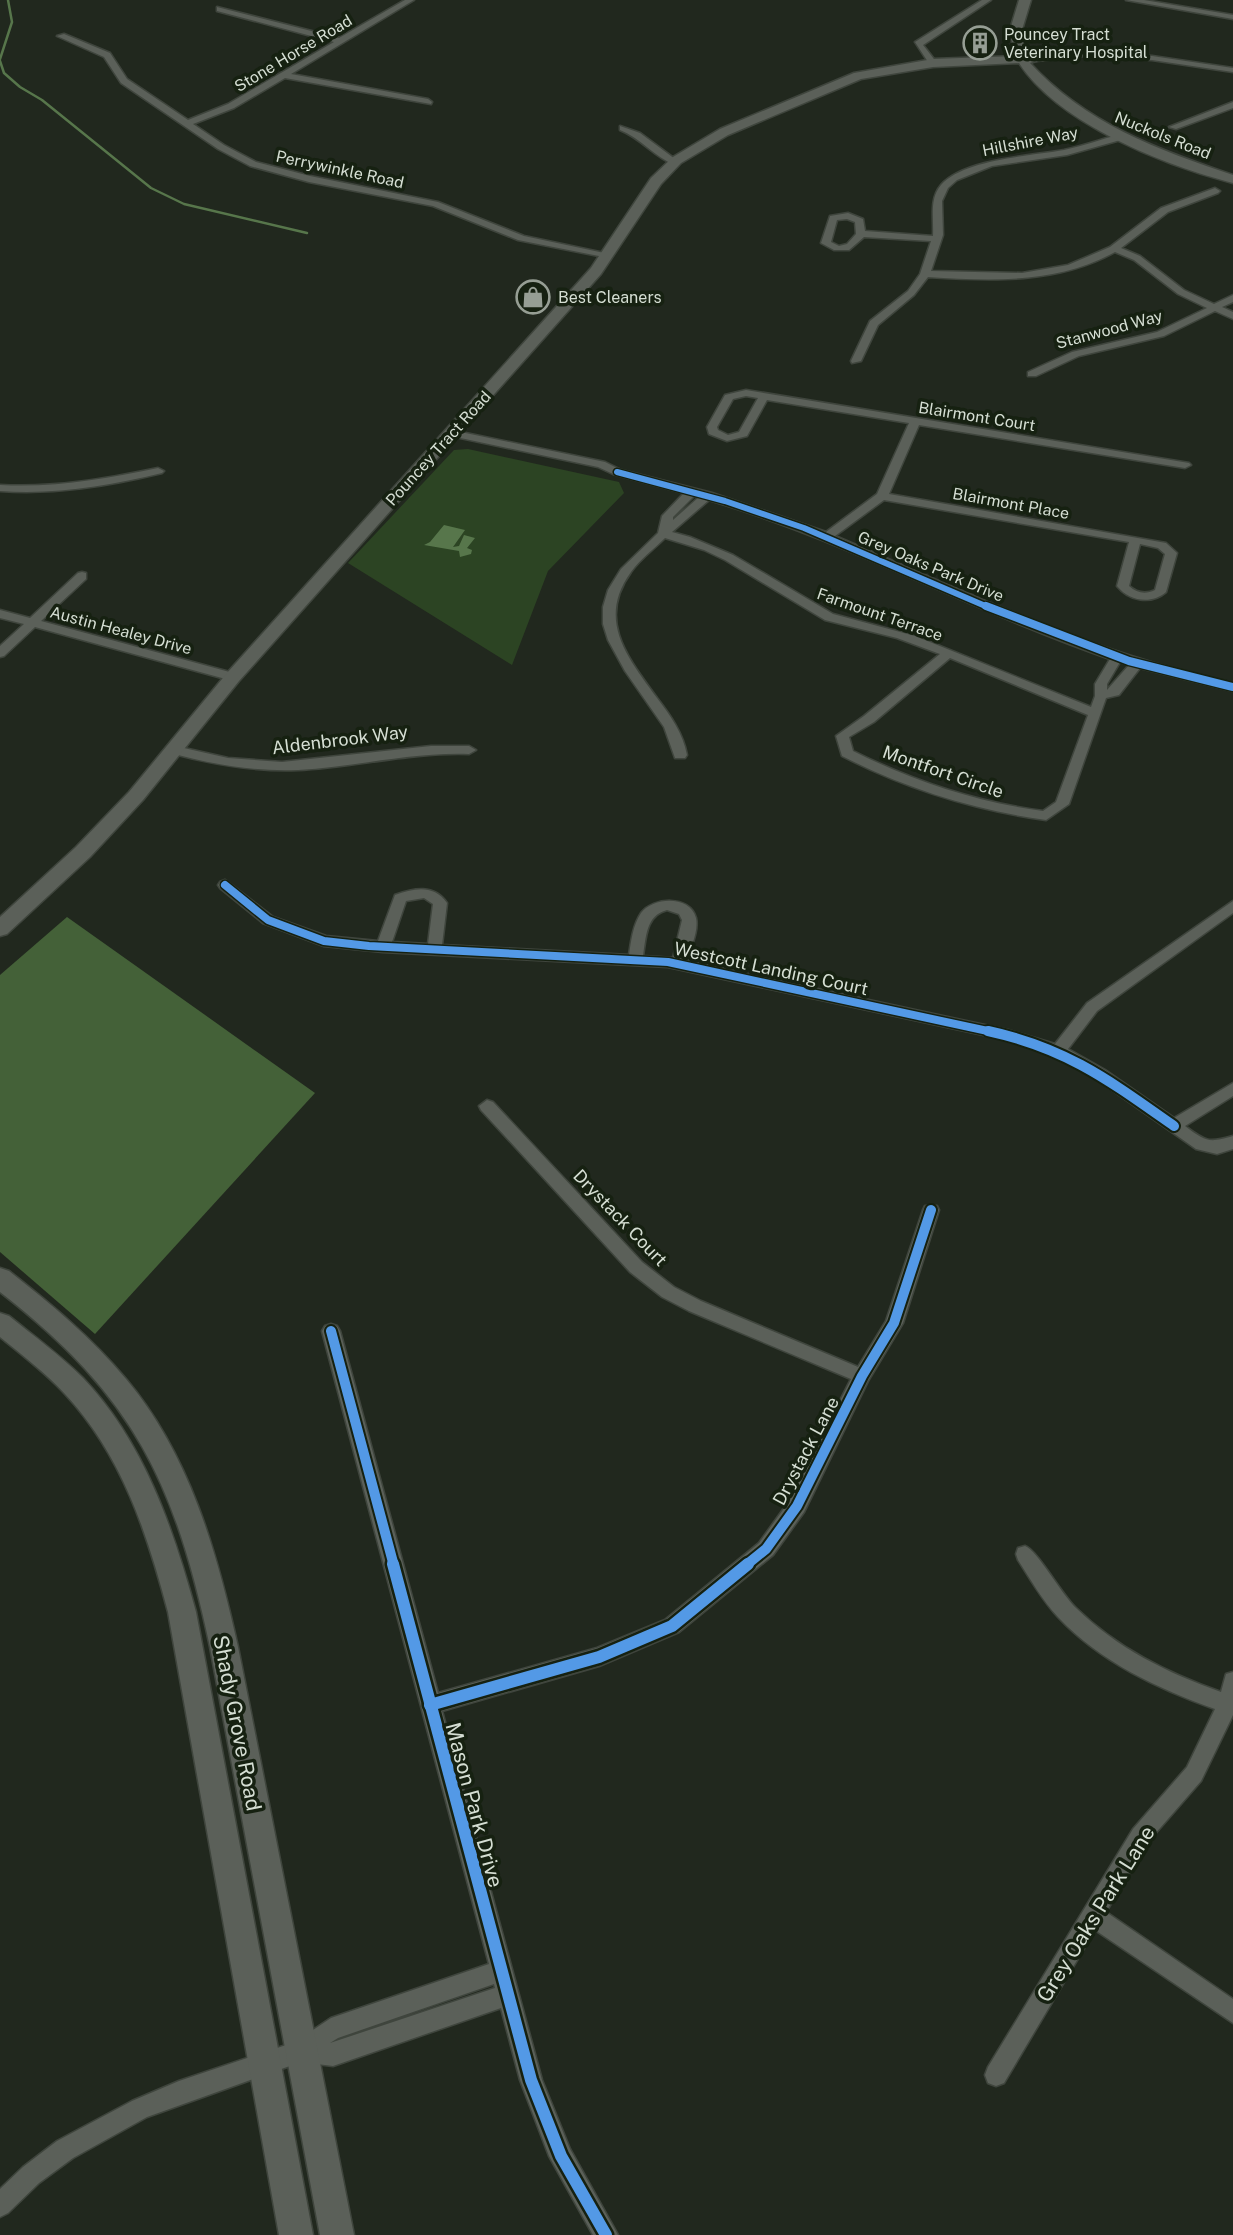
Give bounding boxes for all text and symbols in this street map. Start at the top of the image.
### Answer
street label: Stone Horse Road [231,11,355,96]
building icon: Pouncey Tract Veterinary Hospital [961,24,999,62]
place label: Pouncey Tract Veterinary Hospital [1004,25,1148,62]
street label: Nuckols Road [1112,108,1214,163]
street label: Hillshire Way [981,123,1080,160]
street label: Perrywinkle Road [274,147,406,192]
shop icon: Best Cleaners [514,278,552,316]
place label: Best Cleaners [558,288,662,307]
street label: Stanwood Way [1054,306,1165,353]
street label: Pouncey Tract Road [382,387,495,510]
street label: Blairmont Court [917,398,1037,435]
street label: Blairmont Place [951,484,1071,523]
street label: Grey Oaks Park Drive [855,527,1007,606]
street label: Farmount Terrace [814,584,945,645]
street label: Austin Healey Drive [48,602,194,659]
street label: Aldenbrook Way [271,721,409,758]
street label: Montfort Circle [880,741,1006,802]
street label: Westcott Landing Court [672,938,870,999]
street label: Drystack Court [569,1165,672,1270]
street label: Drystack Lane [768,1393,843,1509]
street label: Shady Grove Road [208,1633,267,1813]
street label: Mason Park Drive [440,1720,509,1890]
street label: Grey Oaks Park Lane [1031,1821,1160,2006]

